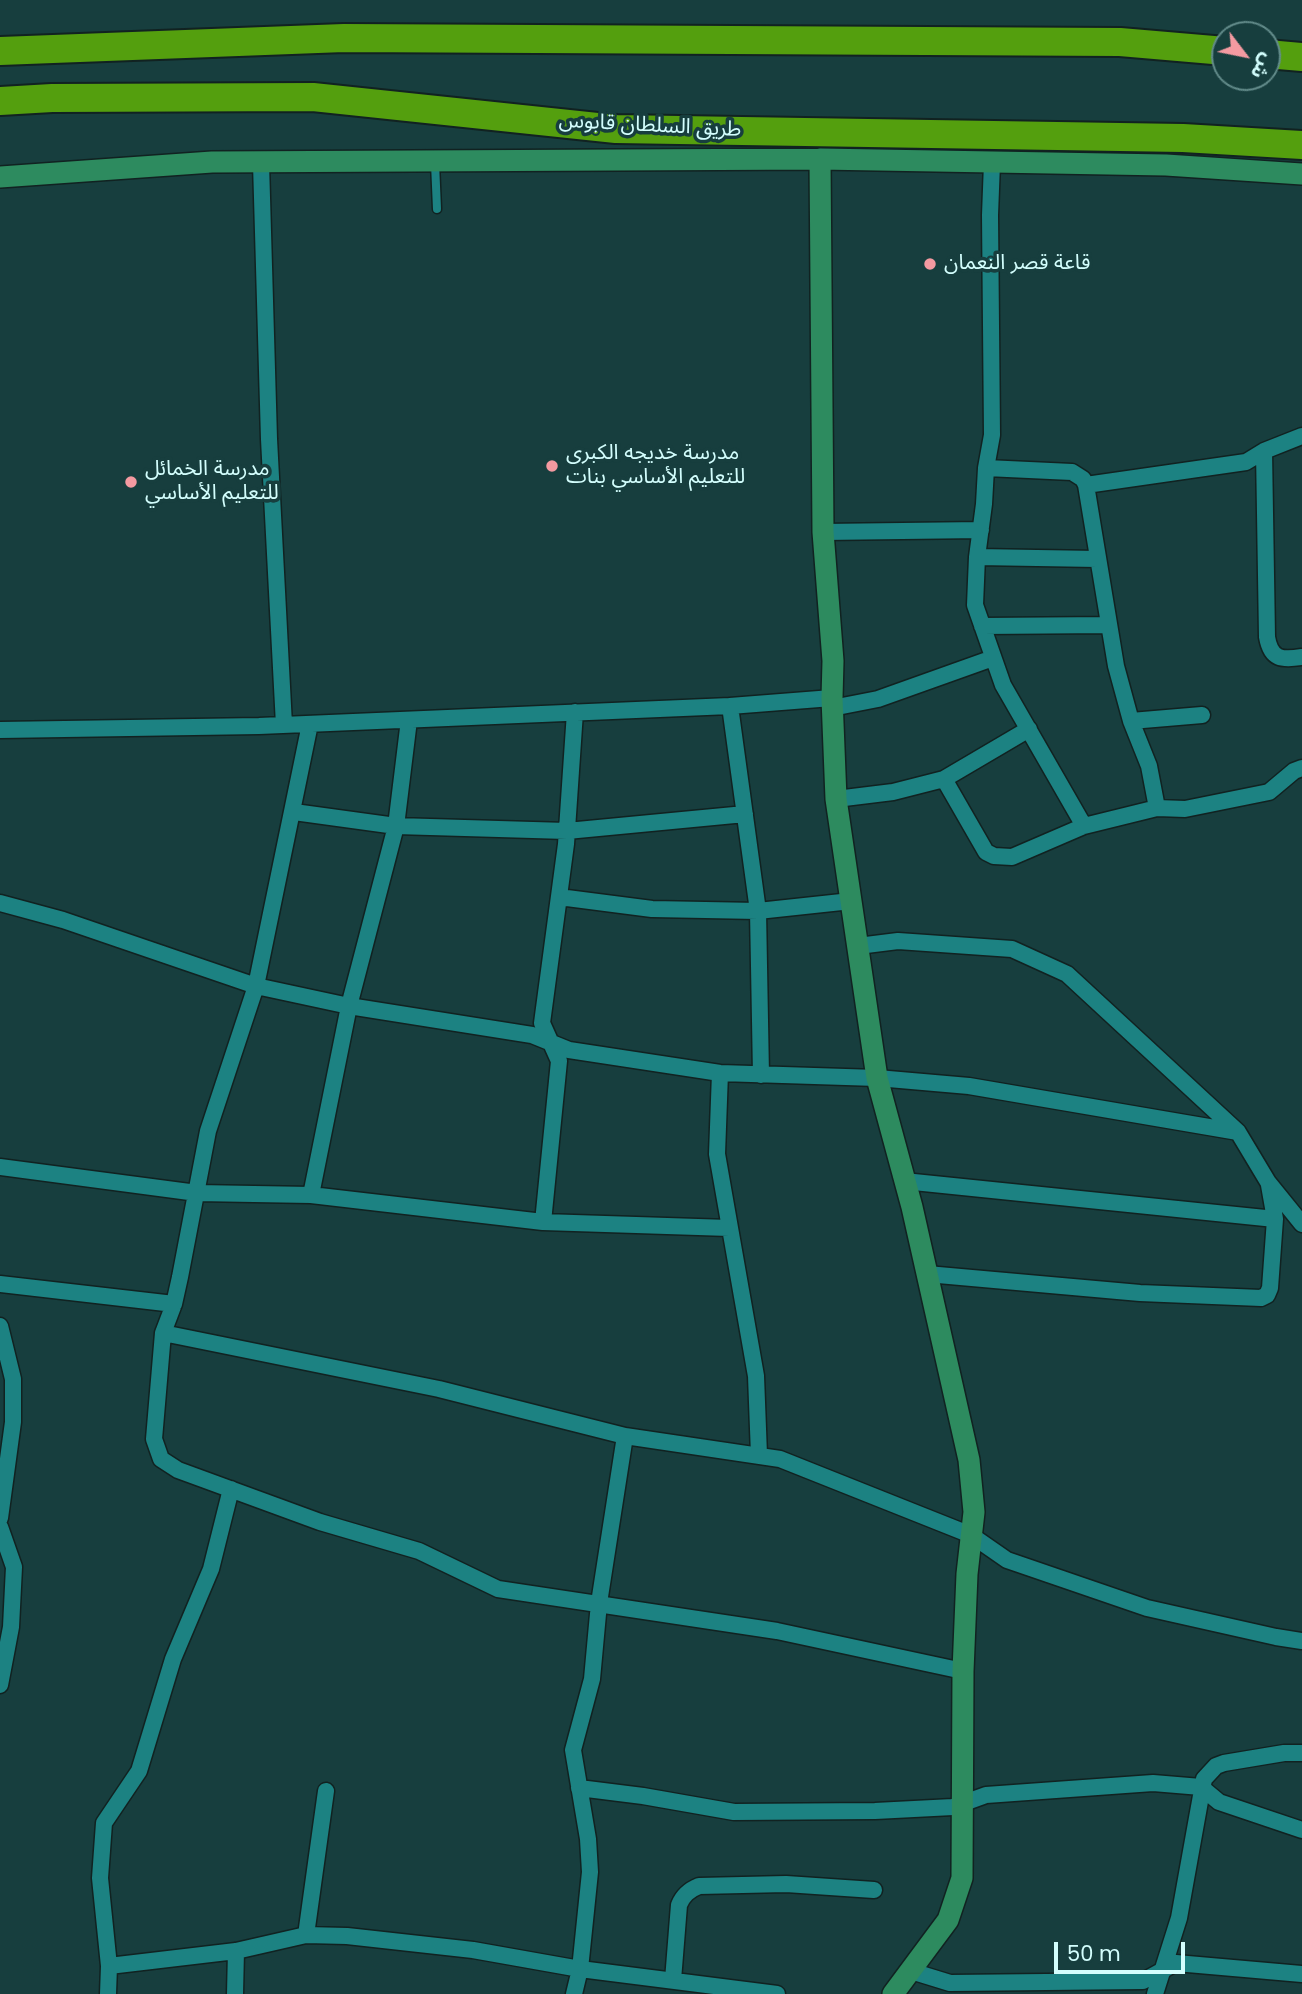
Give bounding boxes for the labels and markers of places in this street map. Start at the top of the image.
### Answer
place label: قاعة قصر النعمان [944,251,1090,277]
marker: قاعة قصر النعمان [922,256,938,272]
place label: مدرسة خديجه الكبرى للتعليم الأساسي بنات [566,441,745,491]
place label: مدرسة الخمائل للتعليم الأساسي [145,457,279,507]
marker: مدرسة خديجه الكبرى للتعليم الأساسي بنات [544,458,560,474]
marker: مدرسة الخمائل للتعليم الأساسي [123,474,139,490]

